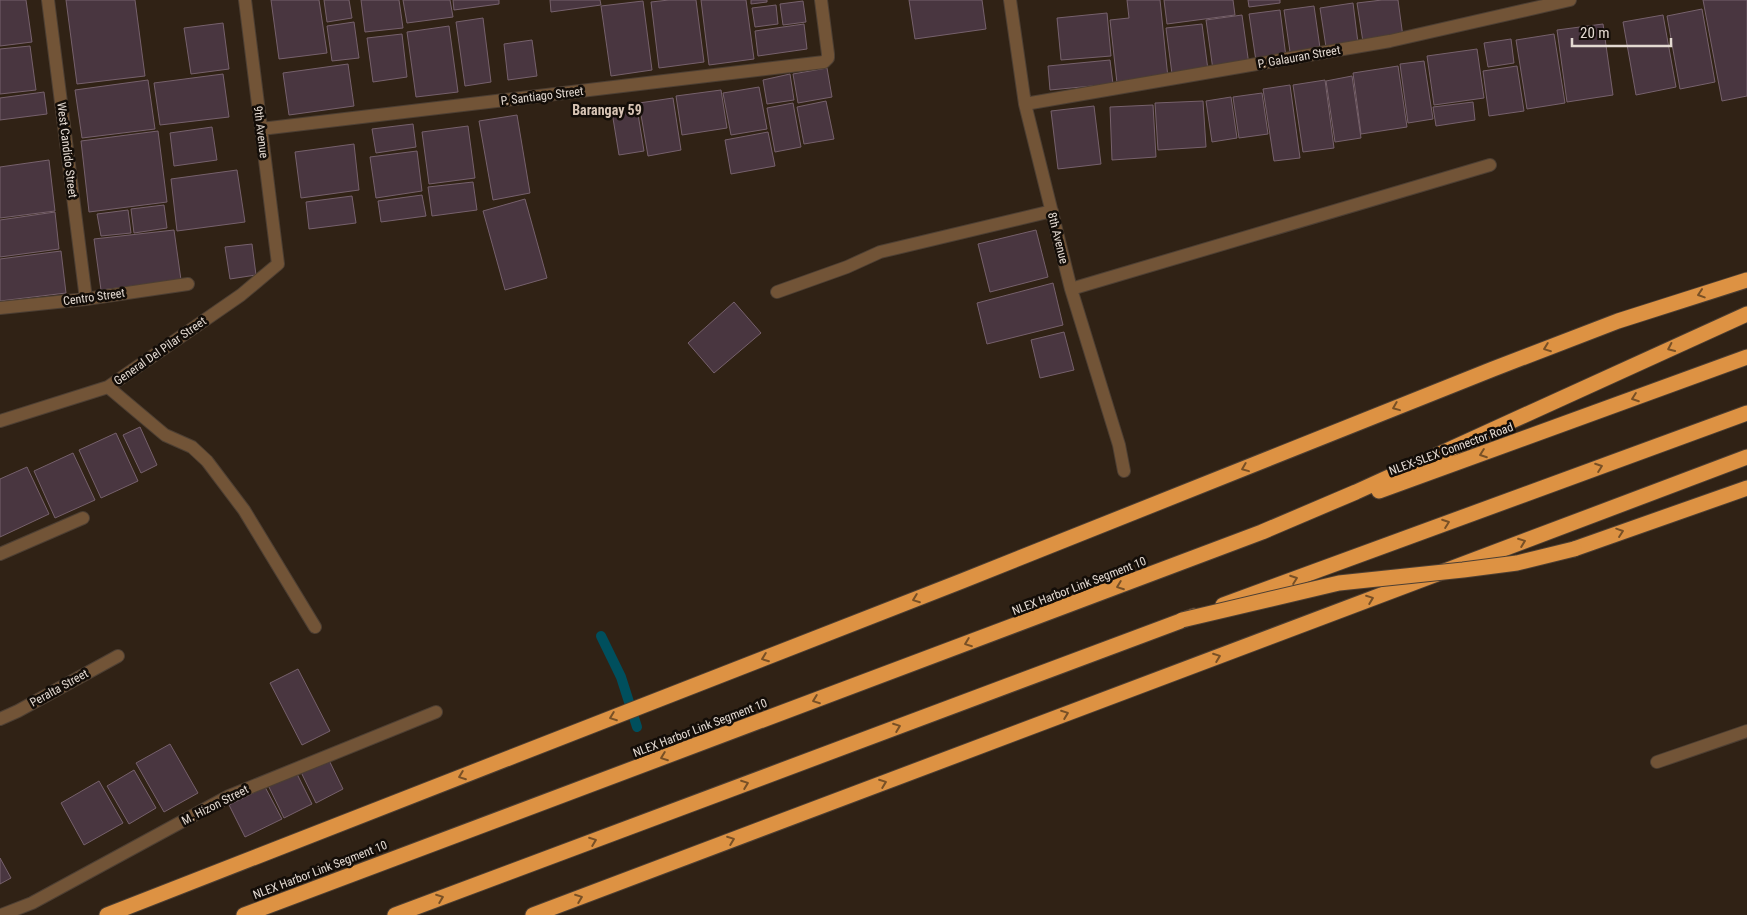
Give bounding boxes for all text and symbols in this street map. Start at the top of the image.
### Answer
scale bar [1572,15,1671,47]
text: 20 m [1580,24,1610,42]
street label: P. Galauran Street [1257,43,1342,71]
street label: P. Santiago Street [500,84,585,108]
street label: West Candido Street [54,101,80,199]
district label: Barangay 59 [572,102,642,118]
street label: 9th Avenue [251,105,271,159]
street label: 8th Avenue [1045,211,1071,266]
street label: Centro Street [62,286,126,308]
one-way arrow [1697,289,1705,299]
street label: General Del Pilar Street [111,314,209,388]
one-way arrow [1543,342,1552,352]
one-way arrow [1667,342,1676,353]
one-way arrow [1632,392,1640,402]
one-way arrow [1392,401,1401,412]
street label: NLEX-SLEX Connector Road [1387,420,1515,478]
one-way arrow [1479,448,1488,458]
one-way arrow [1241,461,1250,472]
one-way arrow [1594,463,1603,473]
one-way arrow [1442,519,1450,529]
one-way arrow [1615,528,1623,538]
one-way arrow [1517,538,1525,548]
street label: NLEX Harbor Link Segment 10 [1010,554,1148,618]
one-way arrow [1289,575,1298,585]
one-way arrow [1117,580,1125,590]
one-way arrow [912,592,921,603]
one-way arrow [1365,595,1373,605]
one-way arrow [964,637,973,647]
one-way arrow [761,651,770,662]
one-way arrow [1213,653,1221,663]
street label: Peralta Street [27,666,91,710]
one-way arrow [812,694,821,704]
street label: NLEX Harbor Link Segment 10 [631,696,769,760]
one-way arrow [1061,710,1069,720]
one-way arrow [610,711,618,721]
one-way arrow [892,723,901,733]
one-way arrow [660,751,669,761]
one-way arrow [458,769,467,780]
one-way arrow [878,779,886,789]
one-way arrow [740,780,749,790]
street label: M. Hizon Street [179,782,251,828]
one-way arrow [726,836,734,846]
one-way arrow [588,837,596,847]
street label: NLEX Harbor Link Segment 10 [251,838,389,902]
one-way arrow [436,894,444,904]
one-way arrow [574,894,582,904]

